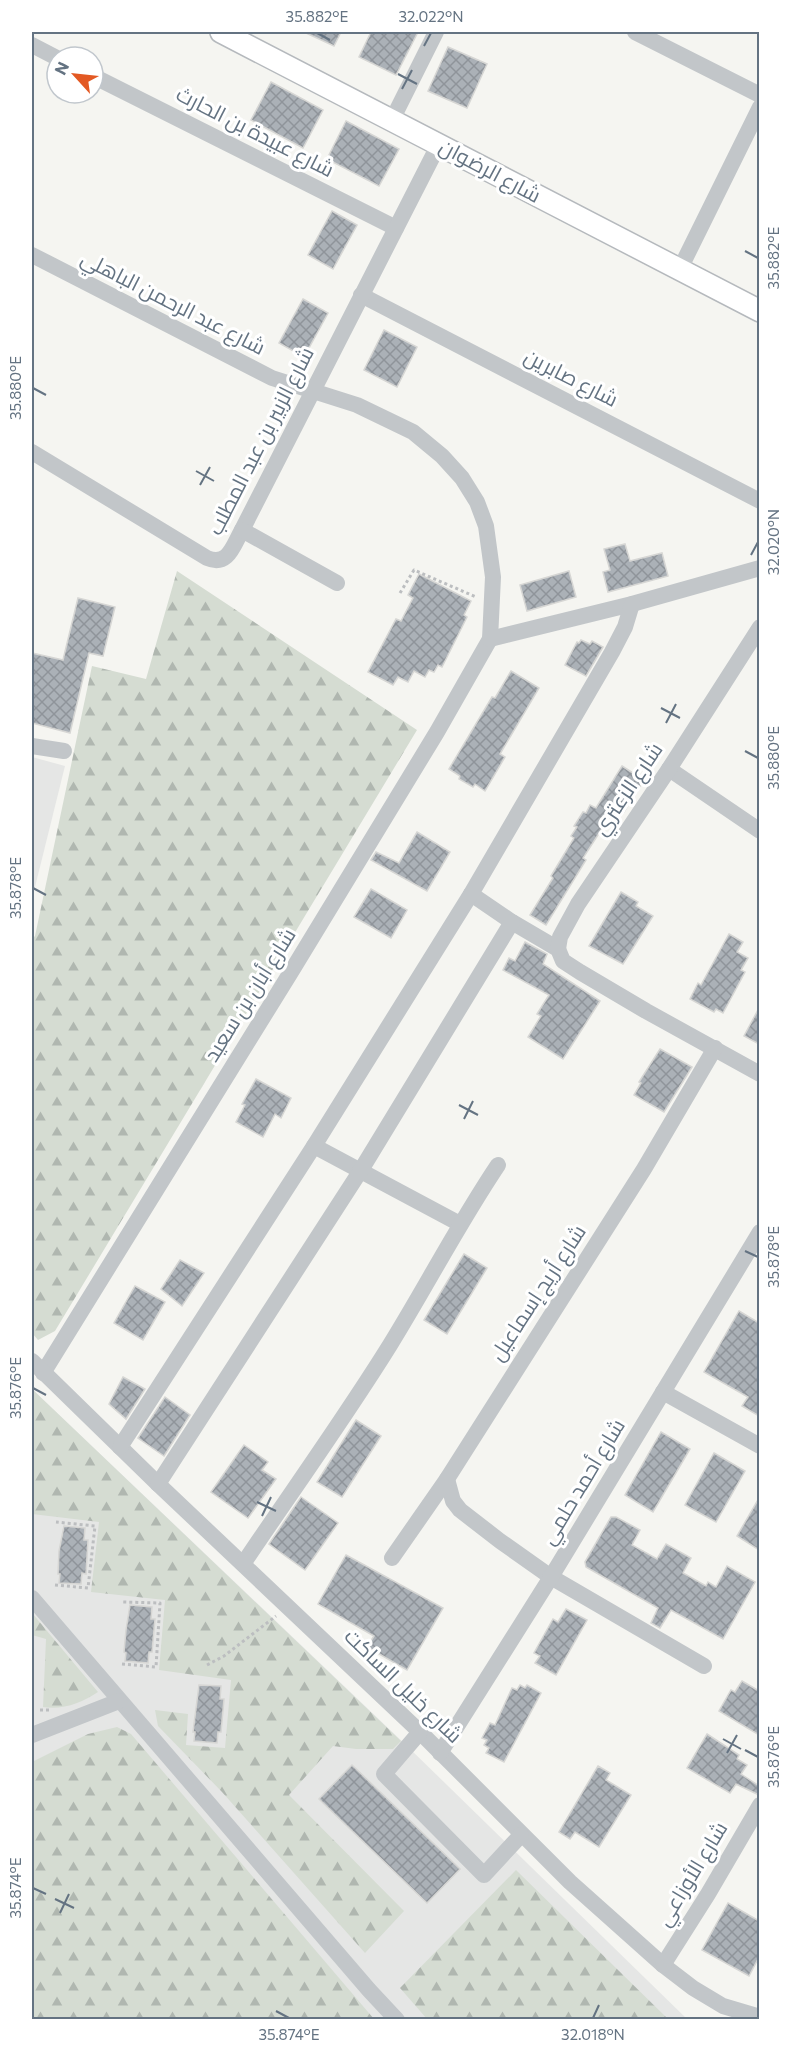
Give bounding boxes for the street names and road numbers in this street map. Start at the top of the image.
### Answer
street label: شارع عبيدة بن الحارث [171,80,339,184]
street label: شارع الرضوان [434,132,546,210]
street label: شارع عبد الرحمن الباهلي [75,244,270,363]
street label: شارع الزبير بن عبد المطلب [201,342,321,540]
street label: شارع صابرين [519,342,623,414]
street label: شارع الزعتري [587,737,671,842]
street label: شارع أبان بن سعيد [198,923,302,1067]
street label: شارع أريج إسماعيل [483,1220,593,1366]
street label: شارع أحمد حلمي [534,1414,633,1551]
street label: شارع خليل الساكت [338,1623,468,1749]
street label: شارع الأوزاعي [650,1816,736,1933]

